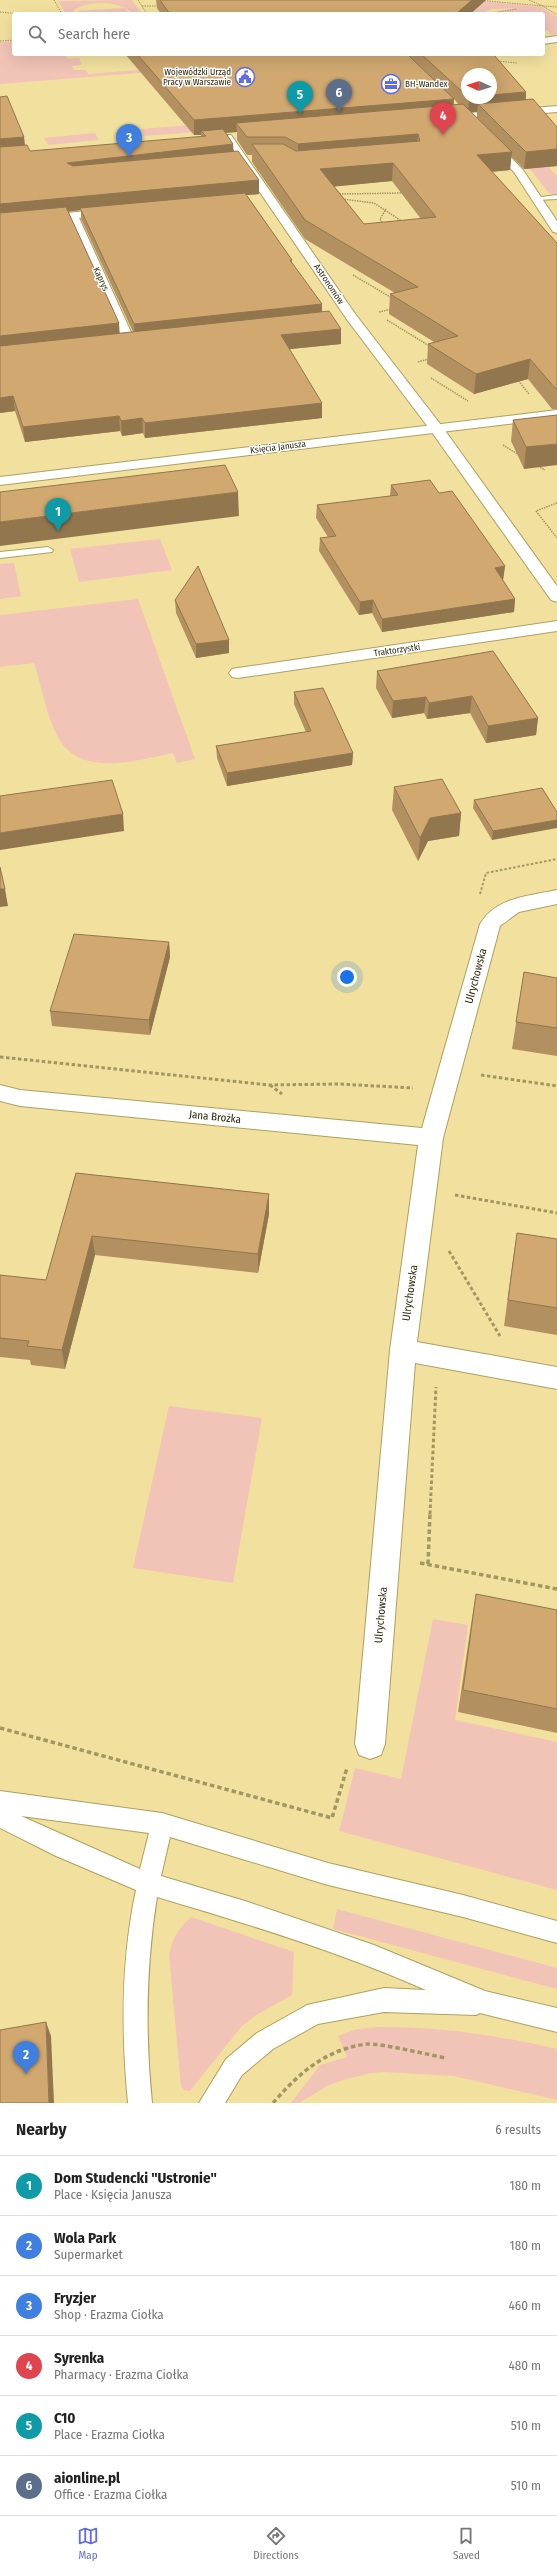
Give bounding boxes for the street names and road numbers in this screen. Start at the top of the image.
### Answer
street label: Astronomów [312,262,346,306]
street label: Kaprys [91,266,111,293]
street label: Księcia Janusza [250,439,307,455]
street label: Traktorzystki [373,642,421,658]
street label: Ulrychowska [462,947,490,1005]
street label: Jana Brożka [188,1108,242,1126]
street label: Ulrychowska [400,1264,420,1322]
street label: Ulrychowska [372,1586,390,1644]

